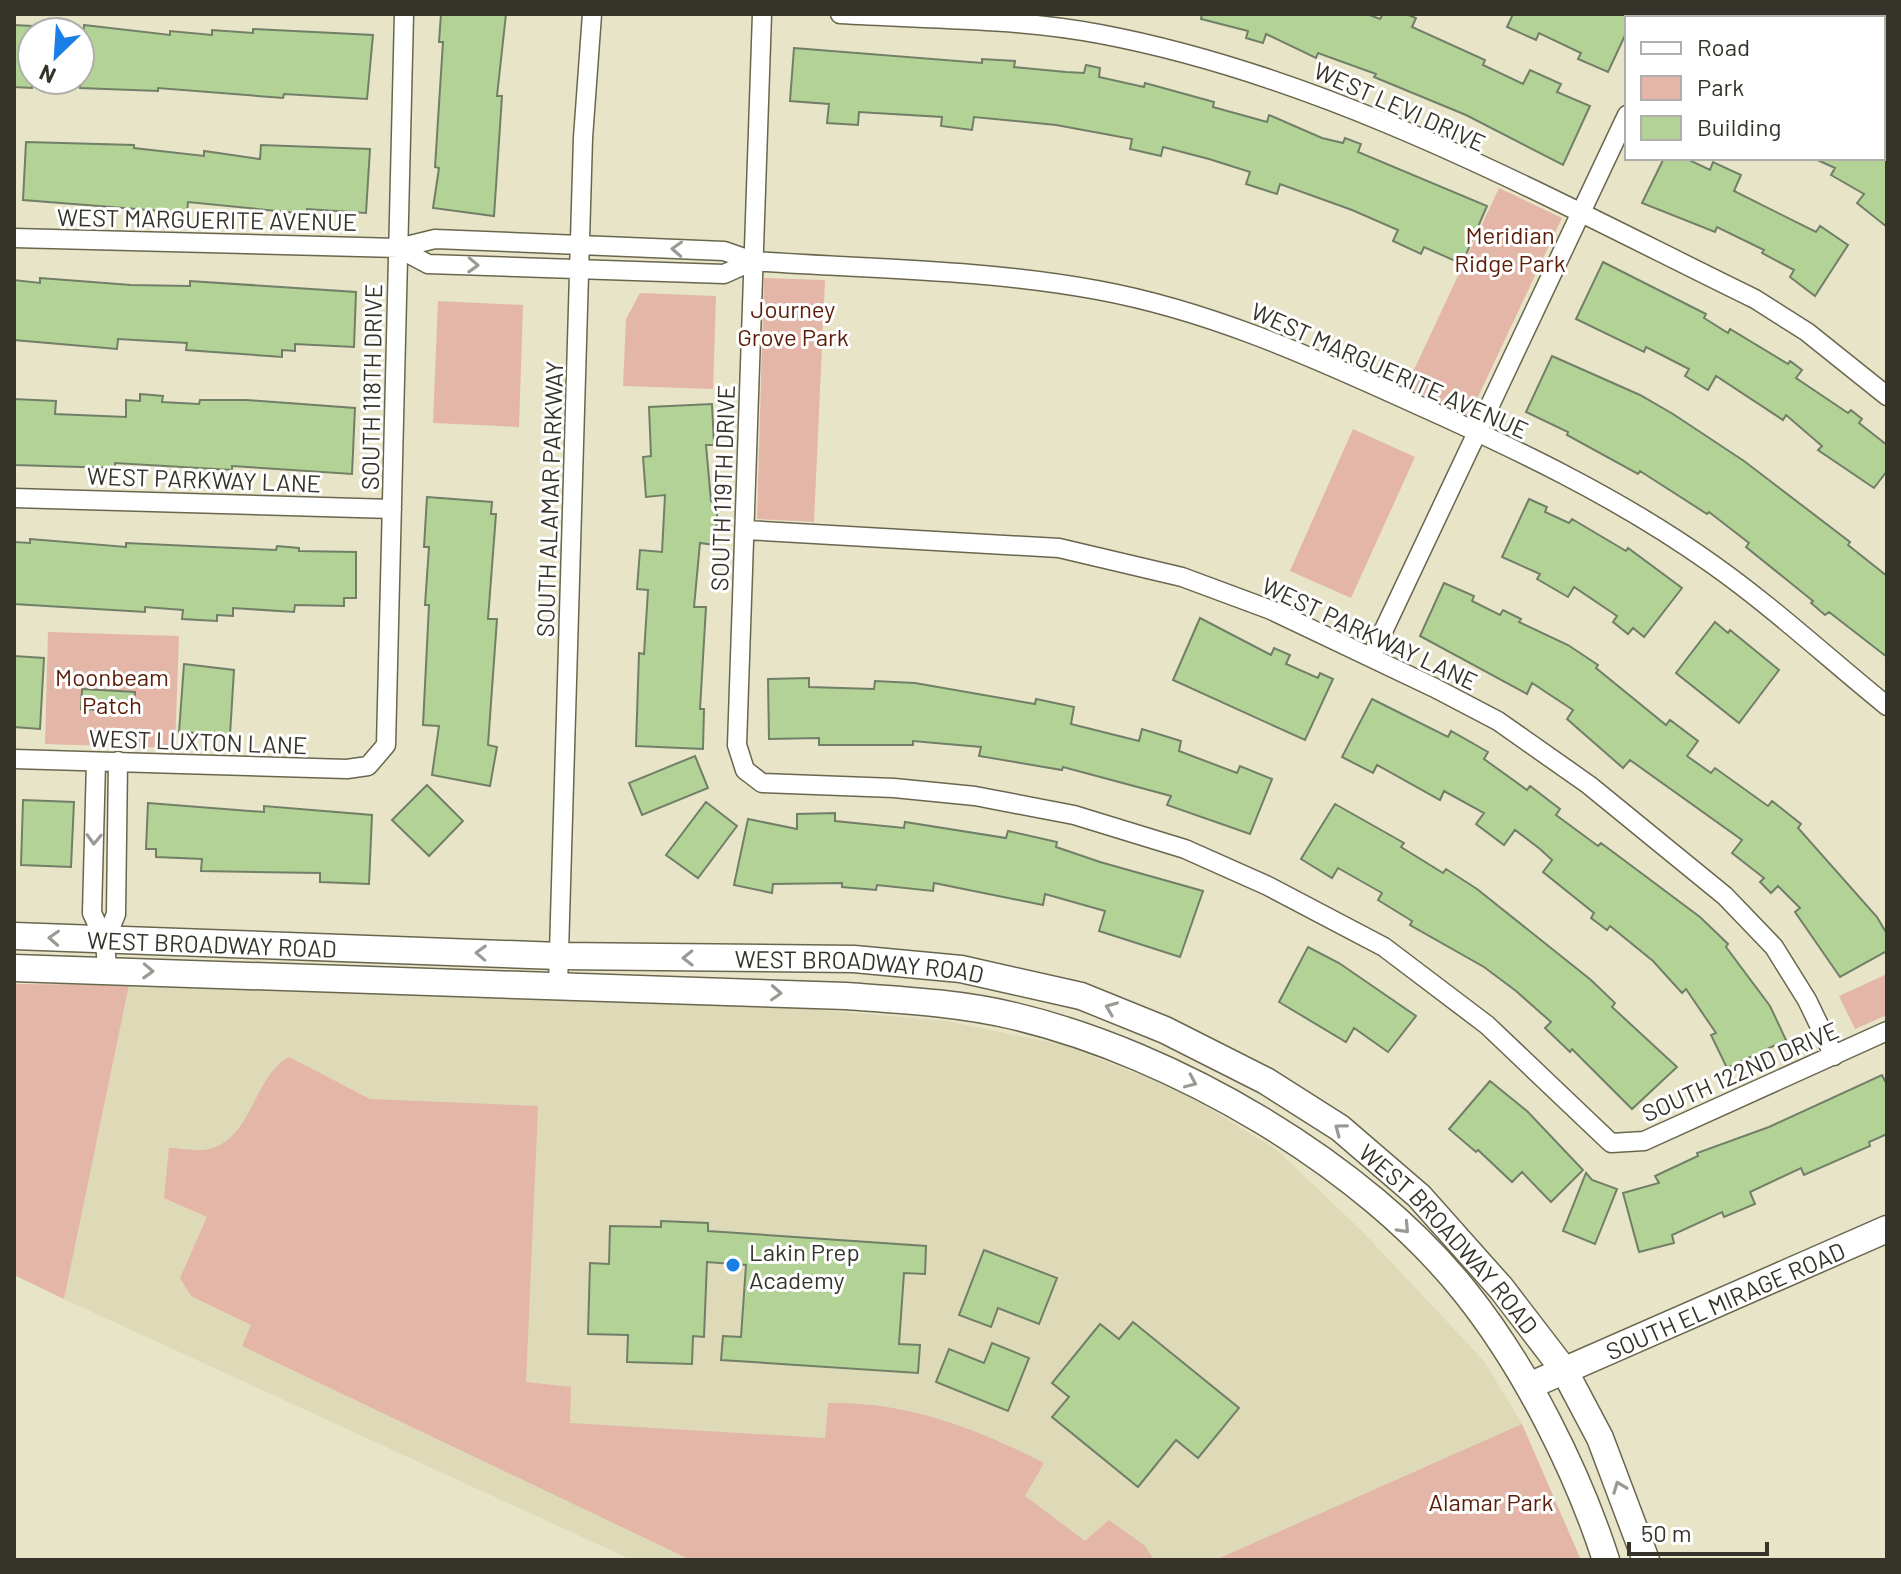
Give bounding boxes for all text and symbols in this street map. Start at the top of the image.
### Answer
north arrow [16,16,96,96]
legend [1625,16,1885,160]
text: Road [1697,32,1750,61]
street label: WEST LEVI DRIVE [1310,55,1490,157]
text: N [35,60,59,90]
text: Park [1697,72,1744,101]
text: Building [1697,112,1781,141]
street label: WEST MARGUERITE AVENUE [57,202,357,236]
park label: Meridian Ridge Park [1454,220,1566,277]
one-way arrow [670,240,683,257]
one-way arrow [467,257,480,274]
street label: SOUTH 118TH DRIVE [355,284,387,490]
park label: Journey Grove Park [737,294,849,351]
street label: WEST MARGUERITE AVENUE [1247,296,1533,444]
street label: SOUTH ALAMAR PARKWAY [530,360,568,638]
street label: SOUTH 119TH DRIVE [704,384,740,592]
street label: WEST PARKWAY LANE [86,460,322,498]
street label: WEST PARKWAY LANE [1258,570,1482,696]
park label: Moonbeam Patch [55,662,169,719]
street label: WEST LUXTON LANE [88,723,308,759]
one-way arrow [86,833,103,846]
street label: WEST BROADWAY ROAD [86,924,337,962]
one-way arrow [47,930,60,947]
street label: WEST BROADWAY ROAD [734,943,987,988]
one-way arrow [474,945,487,962]
one-way arrow [681,949,694,967]
one-way arrow [142,962,155,979]
one-way arrow [770,984,783,1001]
one-way arrow [1105,1001,1119,1017]
street label: SOUTH 122ND DRIVE [1637,1015,1843,1127]
one-way arrow [1182,1072,1197,1088]
one-way arrow [1334,1124,1349,1139]
street label: WEST BROADWAY ROAD [1354,1137,1545,1339]
one-way arrow [1395,1219,1410,1233]
street label: SOUTH EL MIRAGE ROAD [1601,1235,1849,1365]
place label: Lakin Prep Academy [749,1237,860,1294]
marker: Lakin Prep Academy [724,1256,742,1274]
one-way arrow [1612,1481,1629,1495]
park label: Alamar Park [1428,1487,1554,1516]
scale bar [1629,1506,1767,1556]
text: 50 m [1641,1518,1692,1547]

